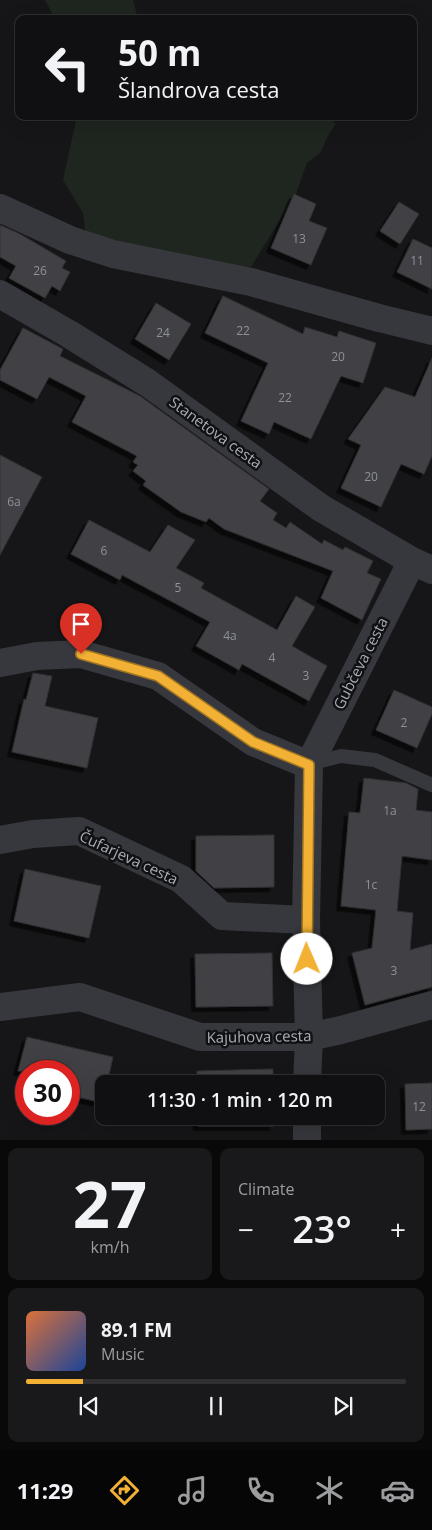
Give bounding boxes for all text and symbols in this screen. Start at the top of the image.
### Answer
text: 50 m [118,29,201,76]
icon: left [35,35,100,100]
text: Šlandrova cesta [118,74,279,104]
house number: 13 [292,230,306,247]
house number: 11 [410,252,424,269]
house number: 26 [33,262,47,279]
house number: 22 [236,322,250,339]
house number: 24 [156,324,170,341]
house number: 20 [331,348,345,365]
house number: 22 [278,389,292,406]
street label: Stanetova cesta [166,392,266,472]
house number: 20 [364,468,378,485]
house number: 6a [7,493,21,510]
house number: 6 [101,542,108,559]
house number: 5 [175,579,182,596]
pin [60,603,102,654]
icon: arrive [67,610,95,638]
street label: Gubčeva cesta [328,613,392,713]
house number: 4a [223,627,237,644]
house number: 4 [269,649,276,666]
house number: 3 [303,667,310,684]
house number: 2 [401,714,408,731]
house number: 1a [383,802,397,819]
street label: Čufarjeva cesta [76,825,182,889]
house number: 1c [365,876,378,893]
position arrow [280,932,332,984]
house number: 3 [391,962,398,979]
street label: Kajuhova cesta [206,1025,312,1047]
speed limit sign: 30 [15,1060,80,1125]
text: 11:30 · 1 min · 120 m [147,1087,333,1113]
house number: 12 [412,1098,426,1115]
text: 27 [73,1159,147,1247]
text: Climate [238,1178,295,1200]
text: 23° [292,1202,352,1254]
text: − [238,1210,254,1248]
text: + [390,1210,406,1248]
text: km/h [91,1236,129,1258]
text: 89.1 FM [101,1317,172,1343]
text: Music [101,1343,145,1365]
icon: previous [75,1392,103,1420]
icon: pause [202,1392,230,1420]
icon: next [329,1392,357,1420]
icon: directions [107,1473,142,1508]
icon: music [175,1473,210,1508]
icon: phone [243,1473,278,1508]
icon: climate [312,1473,347,1508]
icon: car [380,1473,415,1508]
text: 11:29 [17,1475,73,1505]

